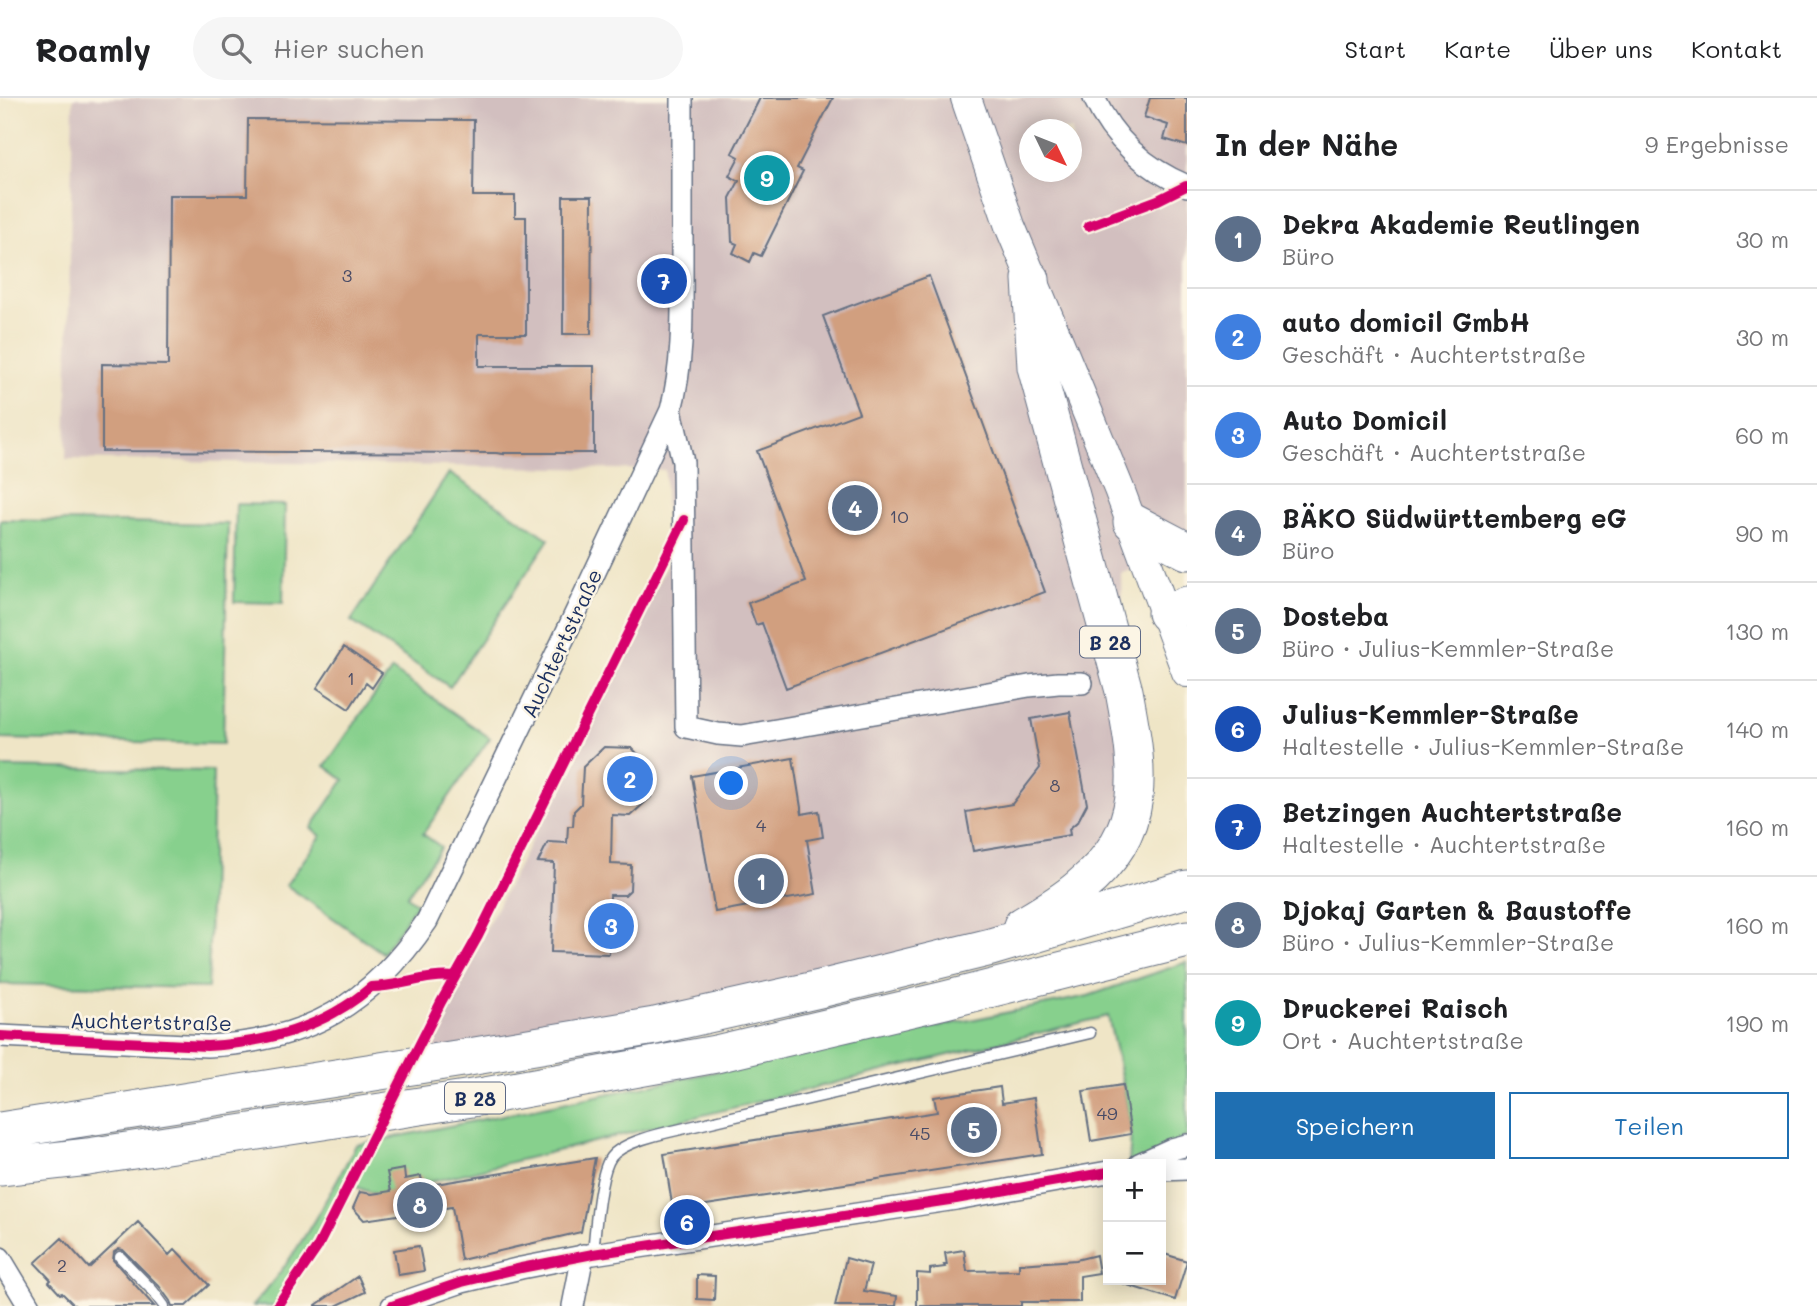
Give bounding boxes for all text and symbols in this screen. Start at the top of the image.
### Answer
search box [193,17,683,80]
text: Roamly [35,27,151,70]
icon: search [217,29,255,67]
text: Hier suchen [273,31,424,65]
text: Start [1344,33,1406,64]
text: Karte [1444,33,1511,64]
text: Über uns [1549,33,1653,64]
text: Kontakt [1691,33,1782,64]
north arrow [1019,119,1082,182]
text: In der Nähe [1215,124,1398,164]
text: 9 Ergebnisse [1645,129,1789,159]
pin: 9 [744,152,790,204]
text: Dekra Akademie Reutlingen [1282,207,1640,241]
text: 1 [1233,224,1243,254]
text: 30 m [1736,224,1789,254]
text: Büro [1282,241,1334,271]
pin: 7 [641,255,687,307]
house number: 3 [342,263,352,287]
text: auto domicil GmbH [1282,305,1530,339]
text: 2 [1232,322,1244,352]
text: 30 m [1736,322,1789,352]
text: Geschäft · Auchtertstraße [1282,339,1586,369]
text: Auto Domicil [1282,403,1447,437]
text: 3 [1231,420,1245,450]
text: 60 m [1735,420,1789,450]
text: Geschäft · Auchtertstraße [1282,437,1586,467]
pin: 4 [832,482,878,534]
text: BÄKO Südwürttemberg eG [1282,501,1627,535]
house number: 10 [889,504,909,528]
text: 4 [1231,518,1245,548]
text: 90 m [1736,518,1789,548]
text: Büro [1282,535,1334,565]
street label: Auchtertstraße [515,564,607,722]
text: Dosteba [1282,599,1389,633]
text: 5 [1231,616,1245,646]
text: 130 m [1725,616,1789,646]
road number: B 28 [1080,626,1140,657]
text: Büro · Julius-Kemmler-Straße [1282,633,1614,663]
house number: 1 [347,666,355,690]
text: Julius-Kemmler-Straße [1282,697,1579,731]
text: 6 [1231,714,1245,744]
text: 140 m [1725,714,1789,744]
text: Haltestelle · Julius-Kemmler-Straße [1282,731,1684,761]
pin: 2 [607,753,653,805]
your location [714,766,748,800]
house number: 8 [1050,773,1061,797]
text: Betzingen Auchtertstraße [1282,795,1622,829]
text: 7 [1232,812,1244,842]
text: 160 m [1725,812,1789,842]
house number: 4 [756,813,767,837]
text: Haltestelle · Auchtertstraße [1282,829,1606,859]
pin: 1 [738,855,784,907]
text: Djokaj Garten & Baustoffe [1282,893,1632,927]
pin: 3 [588,900,634,952]
text: 8 [1231,910,1245,940]
text: 160 m [1725,910,1789,940]
text: Büro · Julius-Kemmler-Straße [1282,927,1614,957]
text: Druckerei Raisch [1282,991,1508,1025]
street label: Auchtertstraße [70,1006,232,1036]
text: 9 [1231,1008,1245,1038]
text: 190 m [1725,1008,1789,1038]
text: Ort · Auchtertstraße [1282,1025,1524,1055]
road number: B 28 [445,1082,505,1114]
button: Speichern [1215,1092,1495,1159]
button: Teilen [1509,1092,1789,1159]
house number: 49 [1096,1101,1118,1125]
pin: 5 [951,1104,997,1156]
house number: 45 [909,1121,931,1145]
map controls [1103,1159,1166,1285]
button: + [1103,1159,1166,1222]
pin: 8 [397,1179,443,1231]
pin: 6 [664,1196,710,1248]
button: − [1103,1222,1166,1285]
house number: 2 [57,1253,67,1277]

